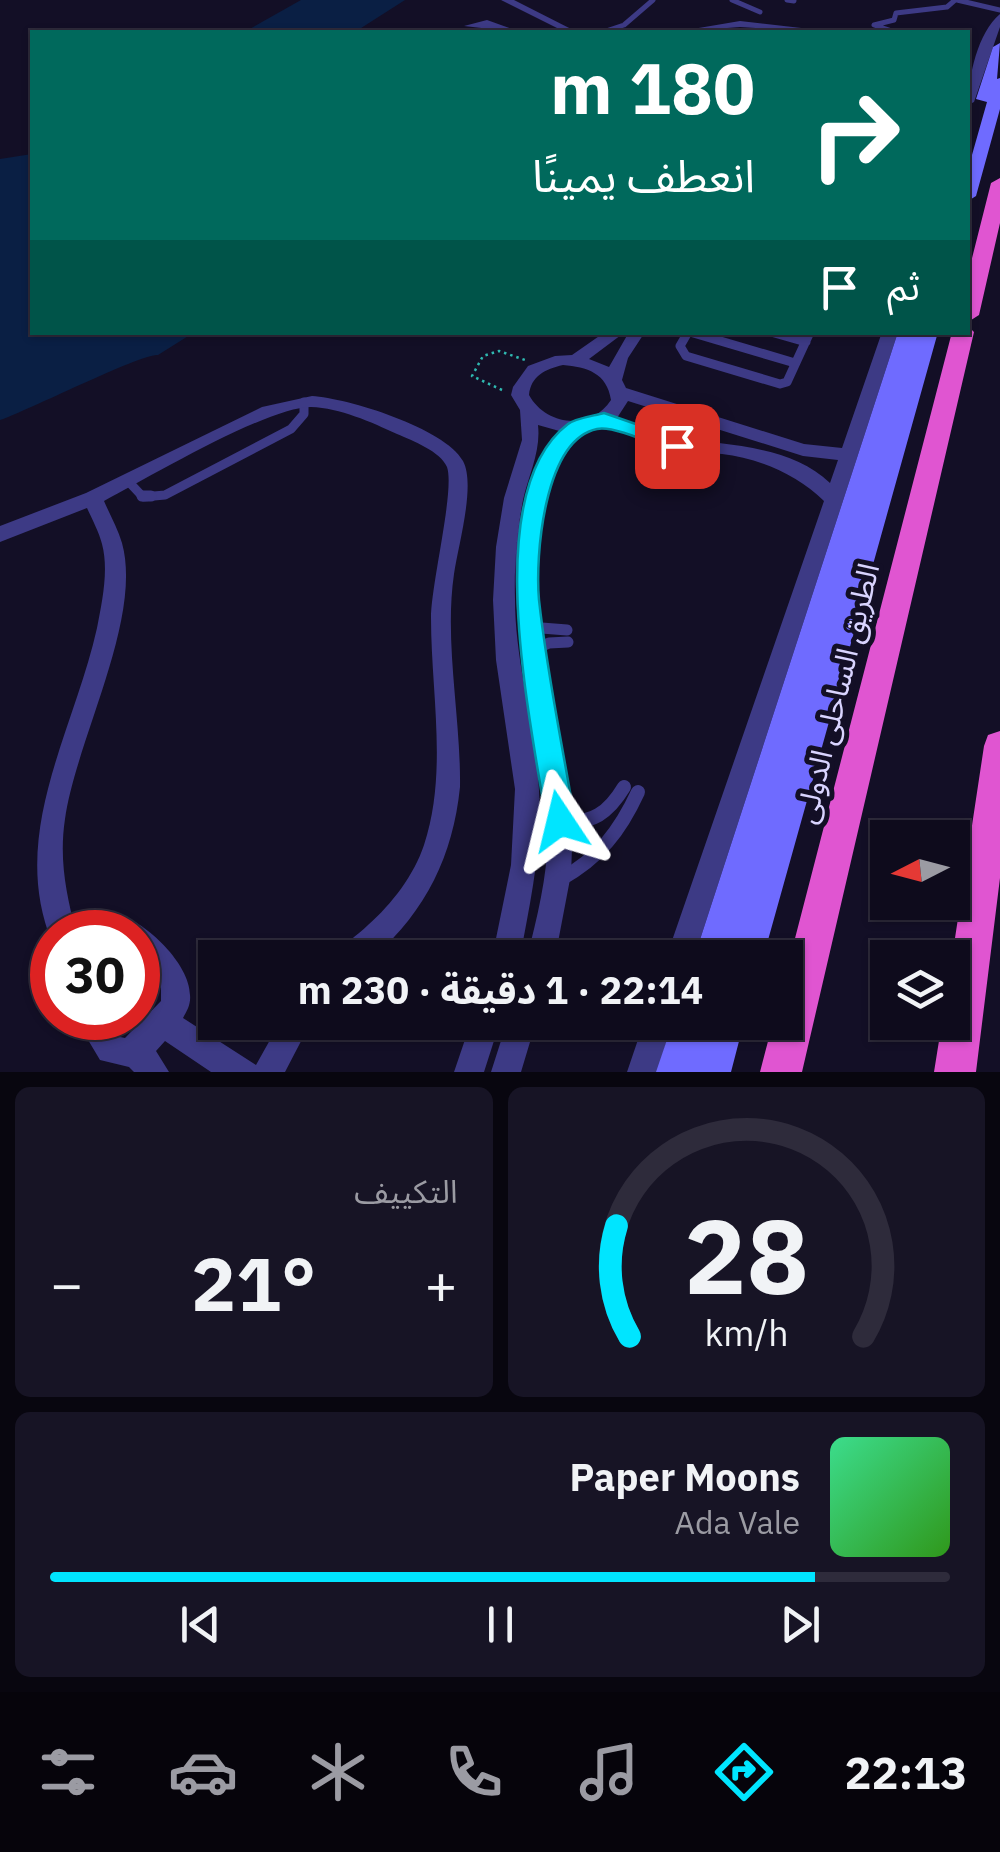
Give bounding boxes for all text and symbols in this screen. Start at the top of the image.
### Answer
text: 180 m [550,42,755,133]
icon: right [790,70,920,200]
text: انعطف يمينًا [532,146,755,204]
icon: arrive [812,260,867,315]
text: ثم [887,261,920,310]
pin [635,404,720,489]
icon: arrive [650,419,705,474]
street label: الطريق الساحلى الدولى [785,559,887,827]
position arrow [508,769,612,873]
north arrow [870,820,970,920]
map controls [870,820,970,1040]
speed limit sign: 30 [30,910,160,1040]
button: layers [870,940,970,1040]
text: 22:14 · 1 دقيقة · 230 m [298,965,703,1014]
text: التكييف [354,1170,458,1212]
text: 28 [684,1187,809,1323]
text: 21° [191,1234,316,1332]
text: − [50,1248,83,1319]
text: + [424,1248,457,1319]
text: km/h [704,1309,788,1356]
text: Paper Moons [569,1452,800,1501]
text: Ada Vale [674,1501,800,1543]
icon: previous [173,1597,228,1652]
icon: pause [473,1597,528,1652]
icon: next [773,1597,828,1652]
icon: filters [33,1737,103,1807]
icon: car [168,1737,238,1807]
icon: climate [303,1737,373,1807]
icon: phone [439,1737,509,1807]
icon: music [574,1737,644,1807]
icon: directions [709,1737,779,1807]
text: 22:13 [845,1743,967,1801]

